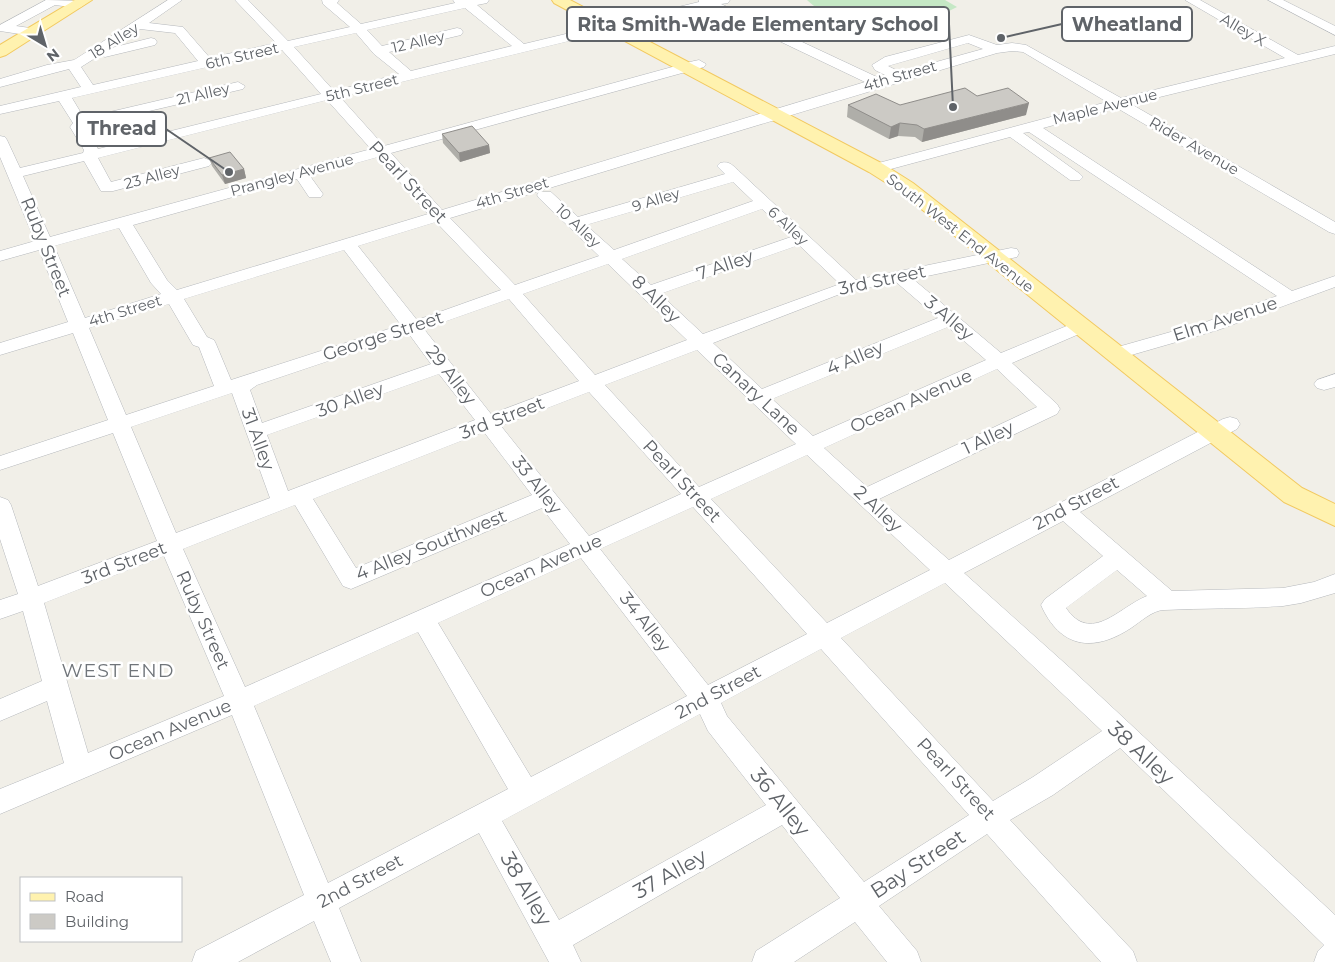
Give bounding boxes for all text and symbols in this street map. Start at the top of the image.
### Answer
callout: Rita Smith-Wade Elementary School [567,7,949,41]
callout: Wheatland [1062,7,1192,41]
street label: Alley X [1217,9,1270,50]
text: Rita Smith-Wade Elementary School [577,13,939,36]
text: Wheatland [1072,13,1182,36]
street label: 18 Alley [85,18,143,63]
north arrow [20,20,70,70]
street label: 12 Alley [390,26,447,57]
street label: 6th Street [203,38,280,73]
text: N [43,45,63,66]
street label: 4th Street [861,56,939,95]
street label: 5th Street [324,69,400,106]
street label: 21 Alley [175,78,232,109]
street label: Maple Avenue [1051,84,1159,129]
callout: Thread [77,112,166,146]
street label: Rider Avenue [1146,112,1243,179]
text: Thread [87,117,157,140]
street label: Pearl Street [364,136,452,228]
street label: Prangley Avenue [228,149,356,200]
street label: 23 Alley [122,160,183,193]
street label: South West End Avenue [883,169,1038,296]
street label: 4th Street [473,172,551,213]
street label: 9 Alley [630,183,683,216]
street label: Ruby Street [16,194,76,300]
street label: 10 Alley [552,200,606,252]
street label: 6 Alley [764,202,813,250]
street label: 7 Alley [694,245,756,285]
street label: 3rd Street [836,260,928,300]
street label: 8 Alley [627,270,685,328]
street label: 4th Street [86,290,164,331]
street label: 3 Alley [920,291,978,345]
street label: Elm Avenue [1170,292,1280,346]
street label: George Street [320,306,446,366]
street label: 4 Alley [823,336,887,380]
street label: 29 Alley [421,341,481,409]
street label: Canary Lane [708,348,804,440]
street label: Ocean Avenue [847,364,975,438]
street label: 30 Alley [313,378,387,422]
street label: 3rd Street [457,392,547,444]
street label: 31 Alley [237,405,279,473]
street label: 1 Alley [959,416,1017,459]
street label: Pearl Street [638,435,726,527]
street label: 33 Alley [507,451,567,519]
street label: 2nd Street [1029,471,1123,535]
street label: 2 Alley [849,481,907,537]
street label: 4 Alley Southwest [352,505,510,585]
street label: Ocean Avenue [477,529,605,603]
street label: 3rd Street [79,537,169,589]
street label: Ruby Street [171,567,235,673]
street label: 34 Alley [615,588,675,656]
district label: WEST END [62,659,174,682]
street label: 2nd Street [671,660,765,724]
street label: Ocean Avenue [105,694,235,766]
street label: 38 Alley [1103,716,1180,790]
street label: Pearl Street [912,733,1000,825]
street label: 36 Alley [745,763,816,841]
street label: Bay Street [866,824,970,904]
street label: 37 Alley [629,843,711,904]
street label: 38 Alley [495,847,558,931]
street label: 2nd Street [313,849,407,913]
legend [20,877,182,942]
text: Road [65,887,104,906]
text: Building [65,912,129,931]

